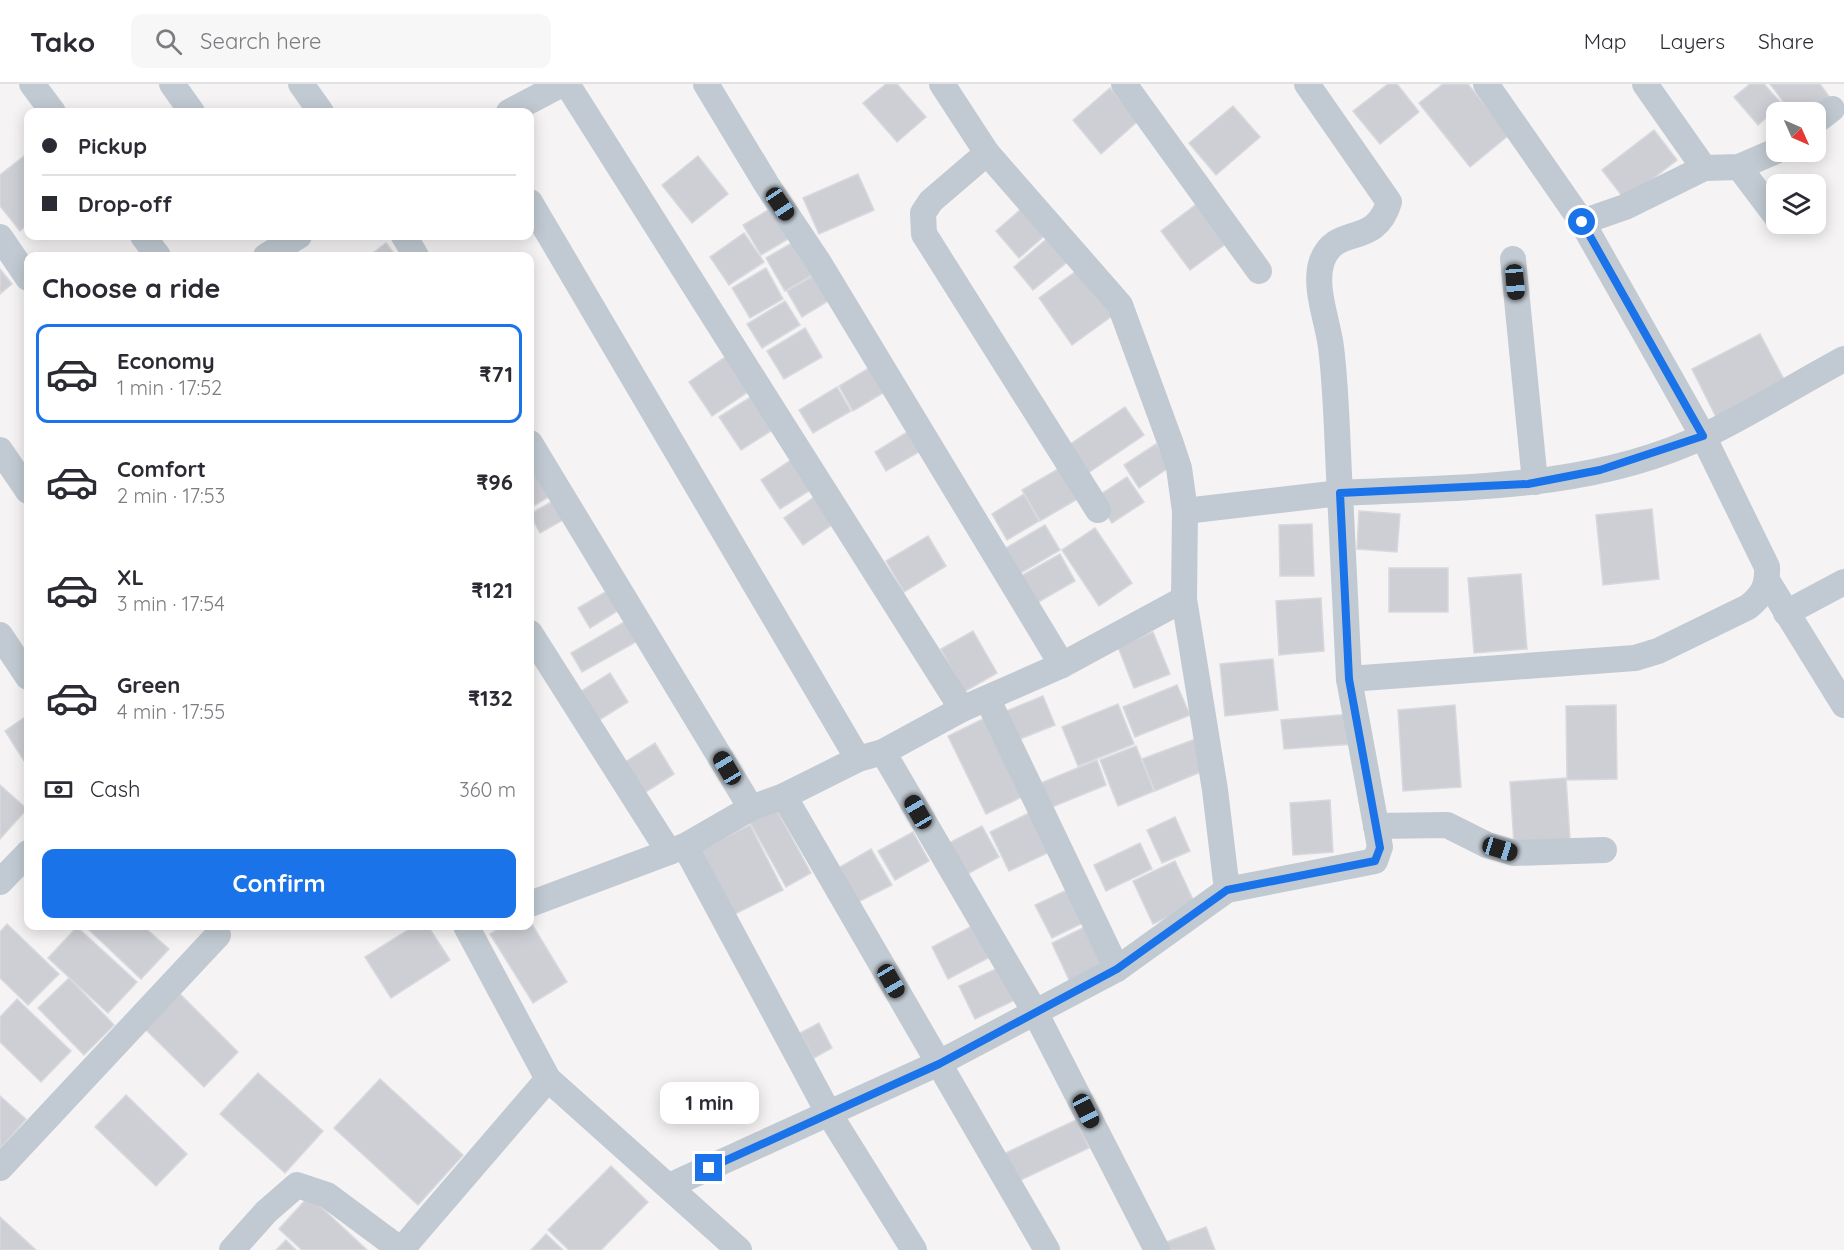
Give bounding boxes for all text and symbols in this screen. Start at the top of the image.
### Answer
search box [131,14,551,68]
text: Tako [30,24,95,59]
icon: search [152,25,185,58]
text: Search here [200,27,322,55]
text: Map [1584,28,1627,54]
text: Layers [1660,28,1725,54]
text: Share [1758,28,1814,54]
north arrow [1766,102,1826,162]
map controls [1766,102,1826,234]
text: Pickup [78,132,147,160]
button: layers [1766,174,1826,234]
car [762,184,798,224]
text: Drop-off [78,190,172,218]
route start [1568,208,1595,235]
car [1504,263,1526,301]
text: Choose a ride [42,271,220,305]
icon: car [45,347,99,401]
text: Economy [117,347,215,375]
text: ₹71 [479,360,513,388]
text: 1 min · 17:52 [117,375,222,400]
icon: car [45,455,99,509]
text: Comfort [117,455,206,483]
text: ₹96 [476,468,513,496]
text: 2 min · 17:53 [117,483,225,508]
icon: car [45,563,99,617]
text: XL [117,563,144,591]
text: ₹121 [471,576,513,604]
text: 3 min · 17:54 [117,591,225,616]
icon: car [45,671,99,725]
text: Green [117,671,180,699]
text: ₹132 [468,684,513,712]
text: 4 min · 17:55 [117,699,225,724]
car [710,748,744,788]
icon: cash [42,773,75,806]
text: Cash [90,775,141,803]
text: 360 m [459,777,516,802]
car [901,792,935,832]
car [1480,835,1520,863]
button: Confirm [42,849,516,918]
car [874,961,908,1001]
callout: 1 min [660,1081,758,1123]
text: 1 min [685,1090,734,1115]
car [1070,1091,1102,1131]
route end [695,1154,722,1181]

